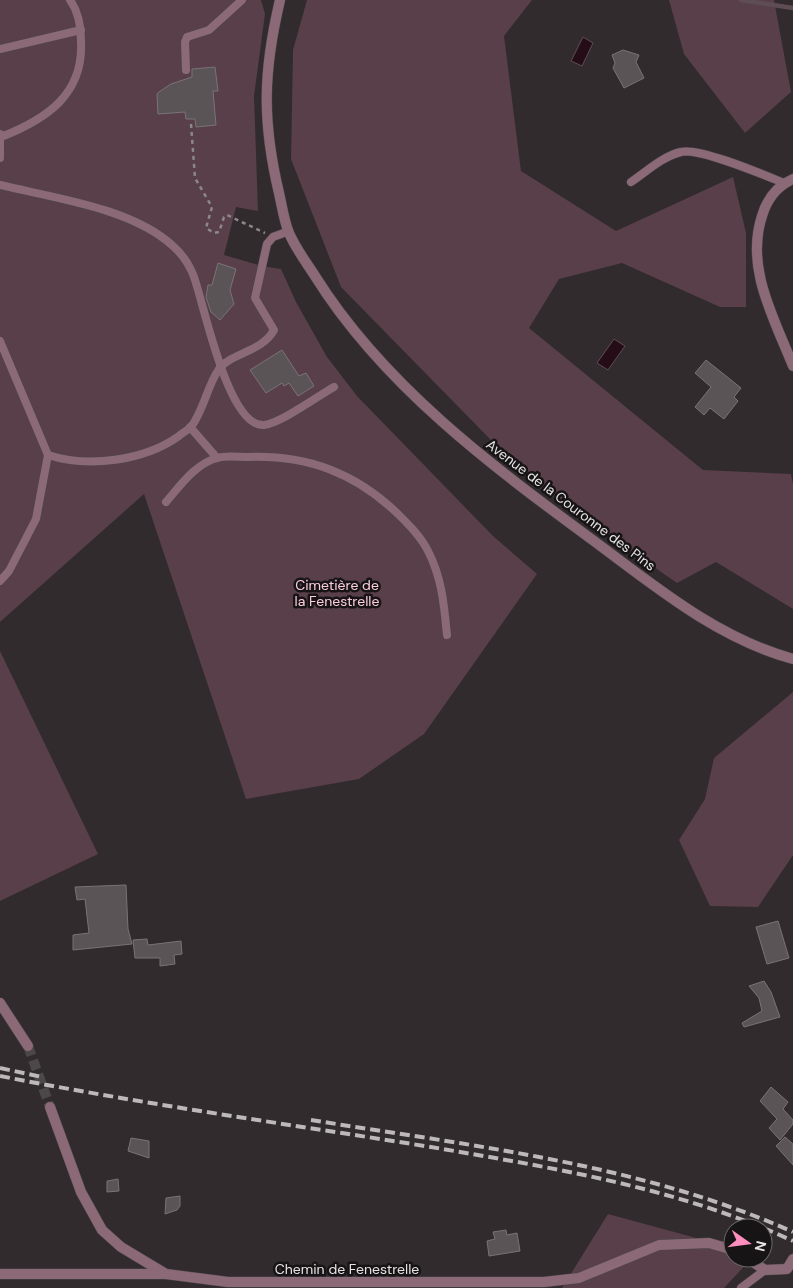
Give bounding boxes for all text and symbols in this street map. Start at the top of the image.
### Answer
street label: Avenue de la Couronne des Pins [483,435,659,575]
park label: Cimetière de la Fenestrelle [295,576,379,610]
north arrow [723,1218,773,1268]
text: N [751,1239,771,1253]
street label: Chemin de Fenestrelle [275,1260,419,1278]

